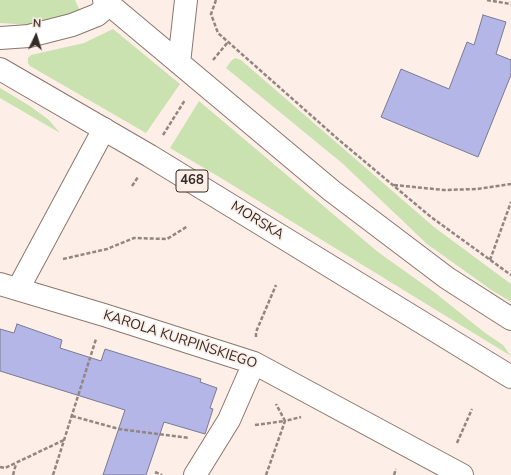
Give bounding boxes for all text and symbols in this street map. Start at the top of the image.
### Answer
north arrow [16,16,56,56]
text: N [32,16,41,31]
road number: 468 [176,170,208,192]
street label: MORSKA [227,198,287,244]
street label: KAROLA KURPIŃSKIEGO [101,307,259,373]

